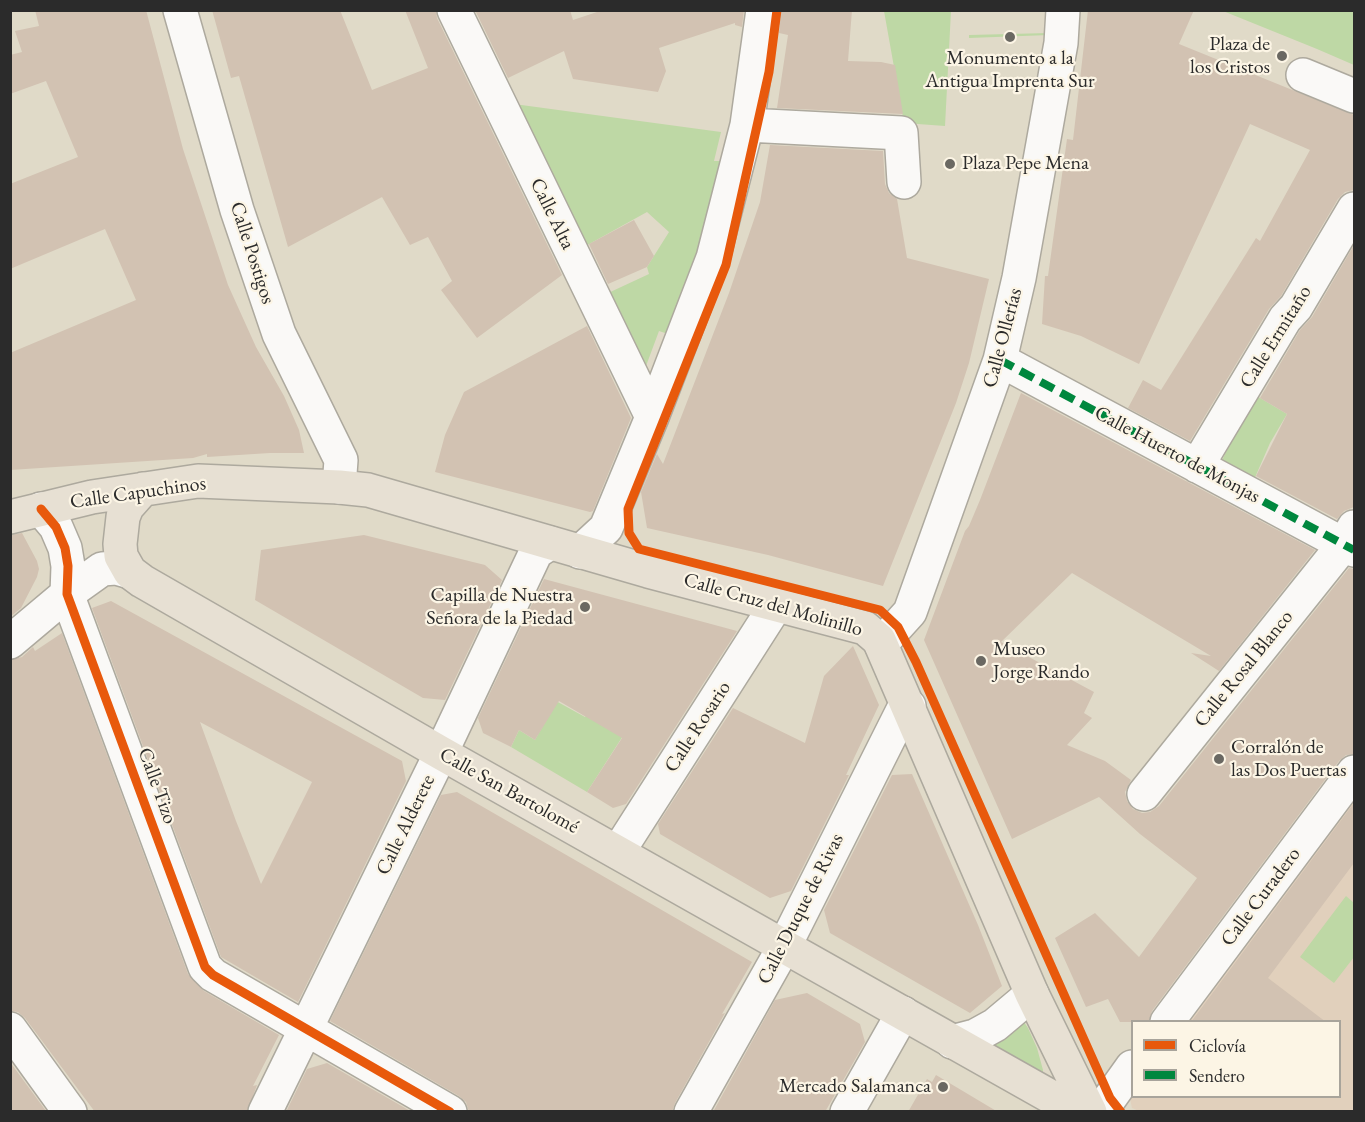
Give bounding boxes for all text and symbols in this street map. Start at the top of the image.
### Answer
marker: Monumento a la Antigua Imprenta Sur [1003,30,1017,44]
place label: Plaza de los Cristos [1190,33,1270,80]
place label: Monumento a la Antigua Imprenta Sur [925,47,1095,94]
marker: Plaza de los Cristos [1275,49,1289,63]
place label: Plaza Pepe Mena [962,152,1089,176]
marker: Plaza Pepe Mena [943,157,957,171]
street label: Calle Alta [524,174,580,254]
street label: Calle Postigos [224,199,280,307]
street label: Calle Ermitaño [1235,281,1317,393]
street label: Calle Ollerías [978,286,1028,390]
street label: Calle Huerto de Monjas [1090,401,1264,509]
street label: Calle Capuchinos [69,472,207,514]
street label: Calle Cruz del Molinillo [681,568,865,642]
place label: Capilla de Nuestra Señora de la Piedad [426,584,573,631]
marker: Capilla de Nuestra Señora de la Piedad [578,600,592,614]
street label: Calle Rosal Blanco [1189,606,1299,732]
place label: Museo Jorge Rando [993,638,1090,685]
marker: Museo Jorge Rando [974,654,988,668]
street label: Calle Rosario [660,677,736,777]
place label: Corralón de las Dos Puertas [1231,736,1346,783]
street label: Calle San Bartolomé [435,743,583,839]
street label: Calle Tizo [132,745,182,827]
marker: Corralón de las Dos Puertas [1212,752,1226,766]
street label: Calle Alderete [371,771,441,879]
street label: Calle Duque de Rivas [753,830,849,988]
street label: Calle Curadero [1216,843,1306,951]
legend [1131,1020,1341,1098]
text: Ciclovía [1189,1034,1246,1057]
text: Sendero [1189,1064,1245,1087]
place label: Mercado Salamanca [779,1075,931,1099]
marker: Mercado Salamanca [936,1080,950,1094]

